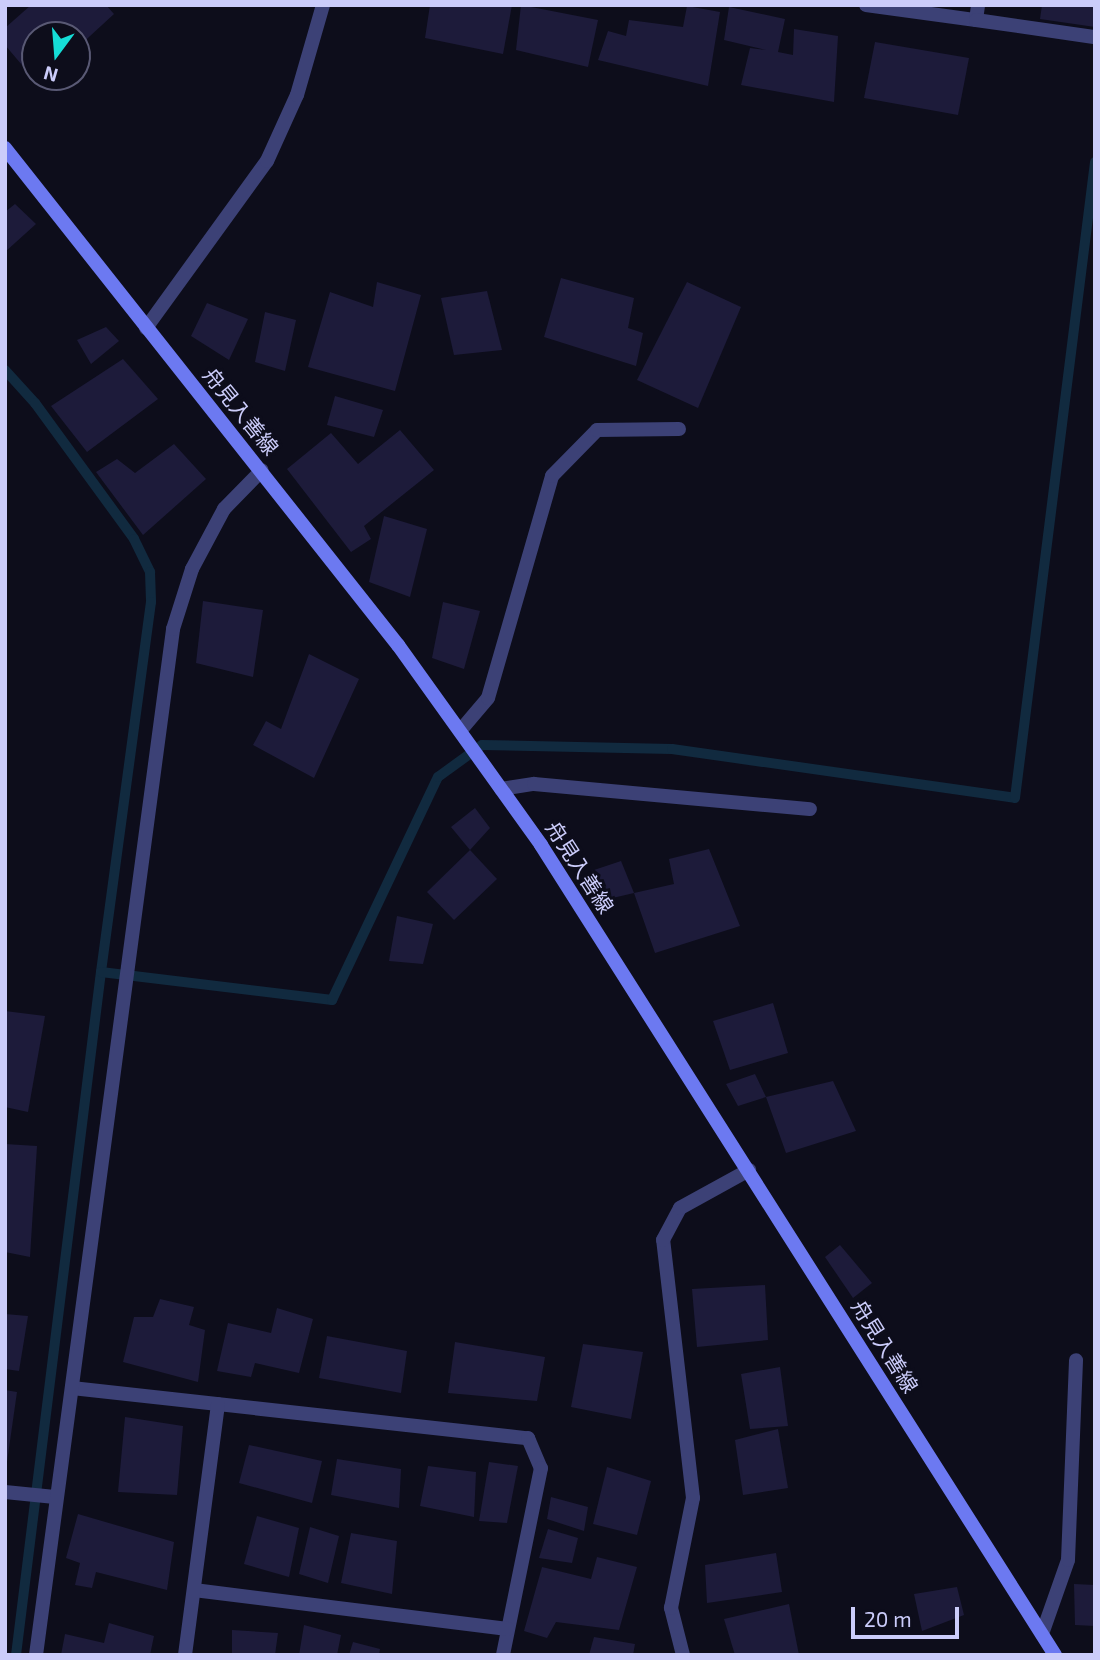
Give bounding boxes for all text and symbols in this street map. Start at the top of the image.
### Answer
north arrow [21,21,91,91]
text: N [41,62,60,88]
street label: 舟見入善線 [198,362,284,460]
street label: 舟見入善線 [541,816,619,918]
street label: 舟見入善線 [846,1295,924,1397]
scale bar [855,1594,964,1638]
text: 20 m [864,1606,912,1631]

